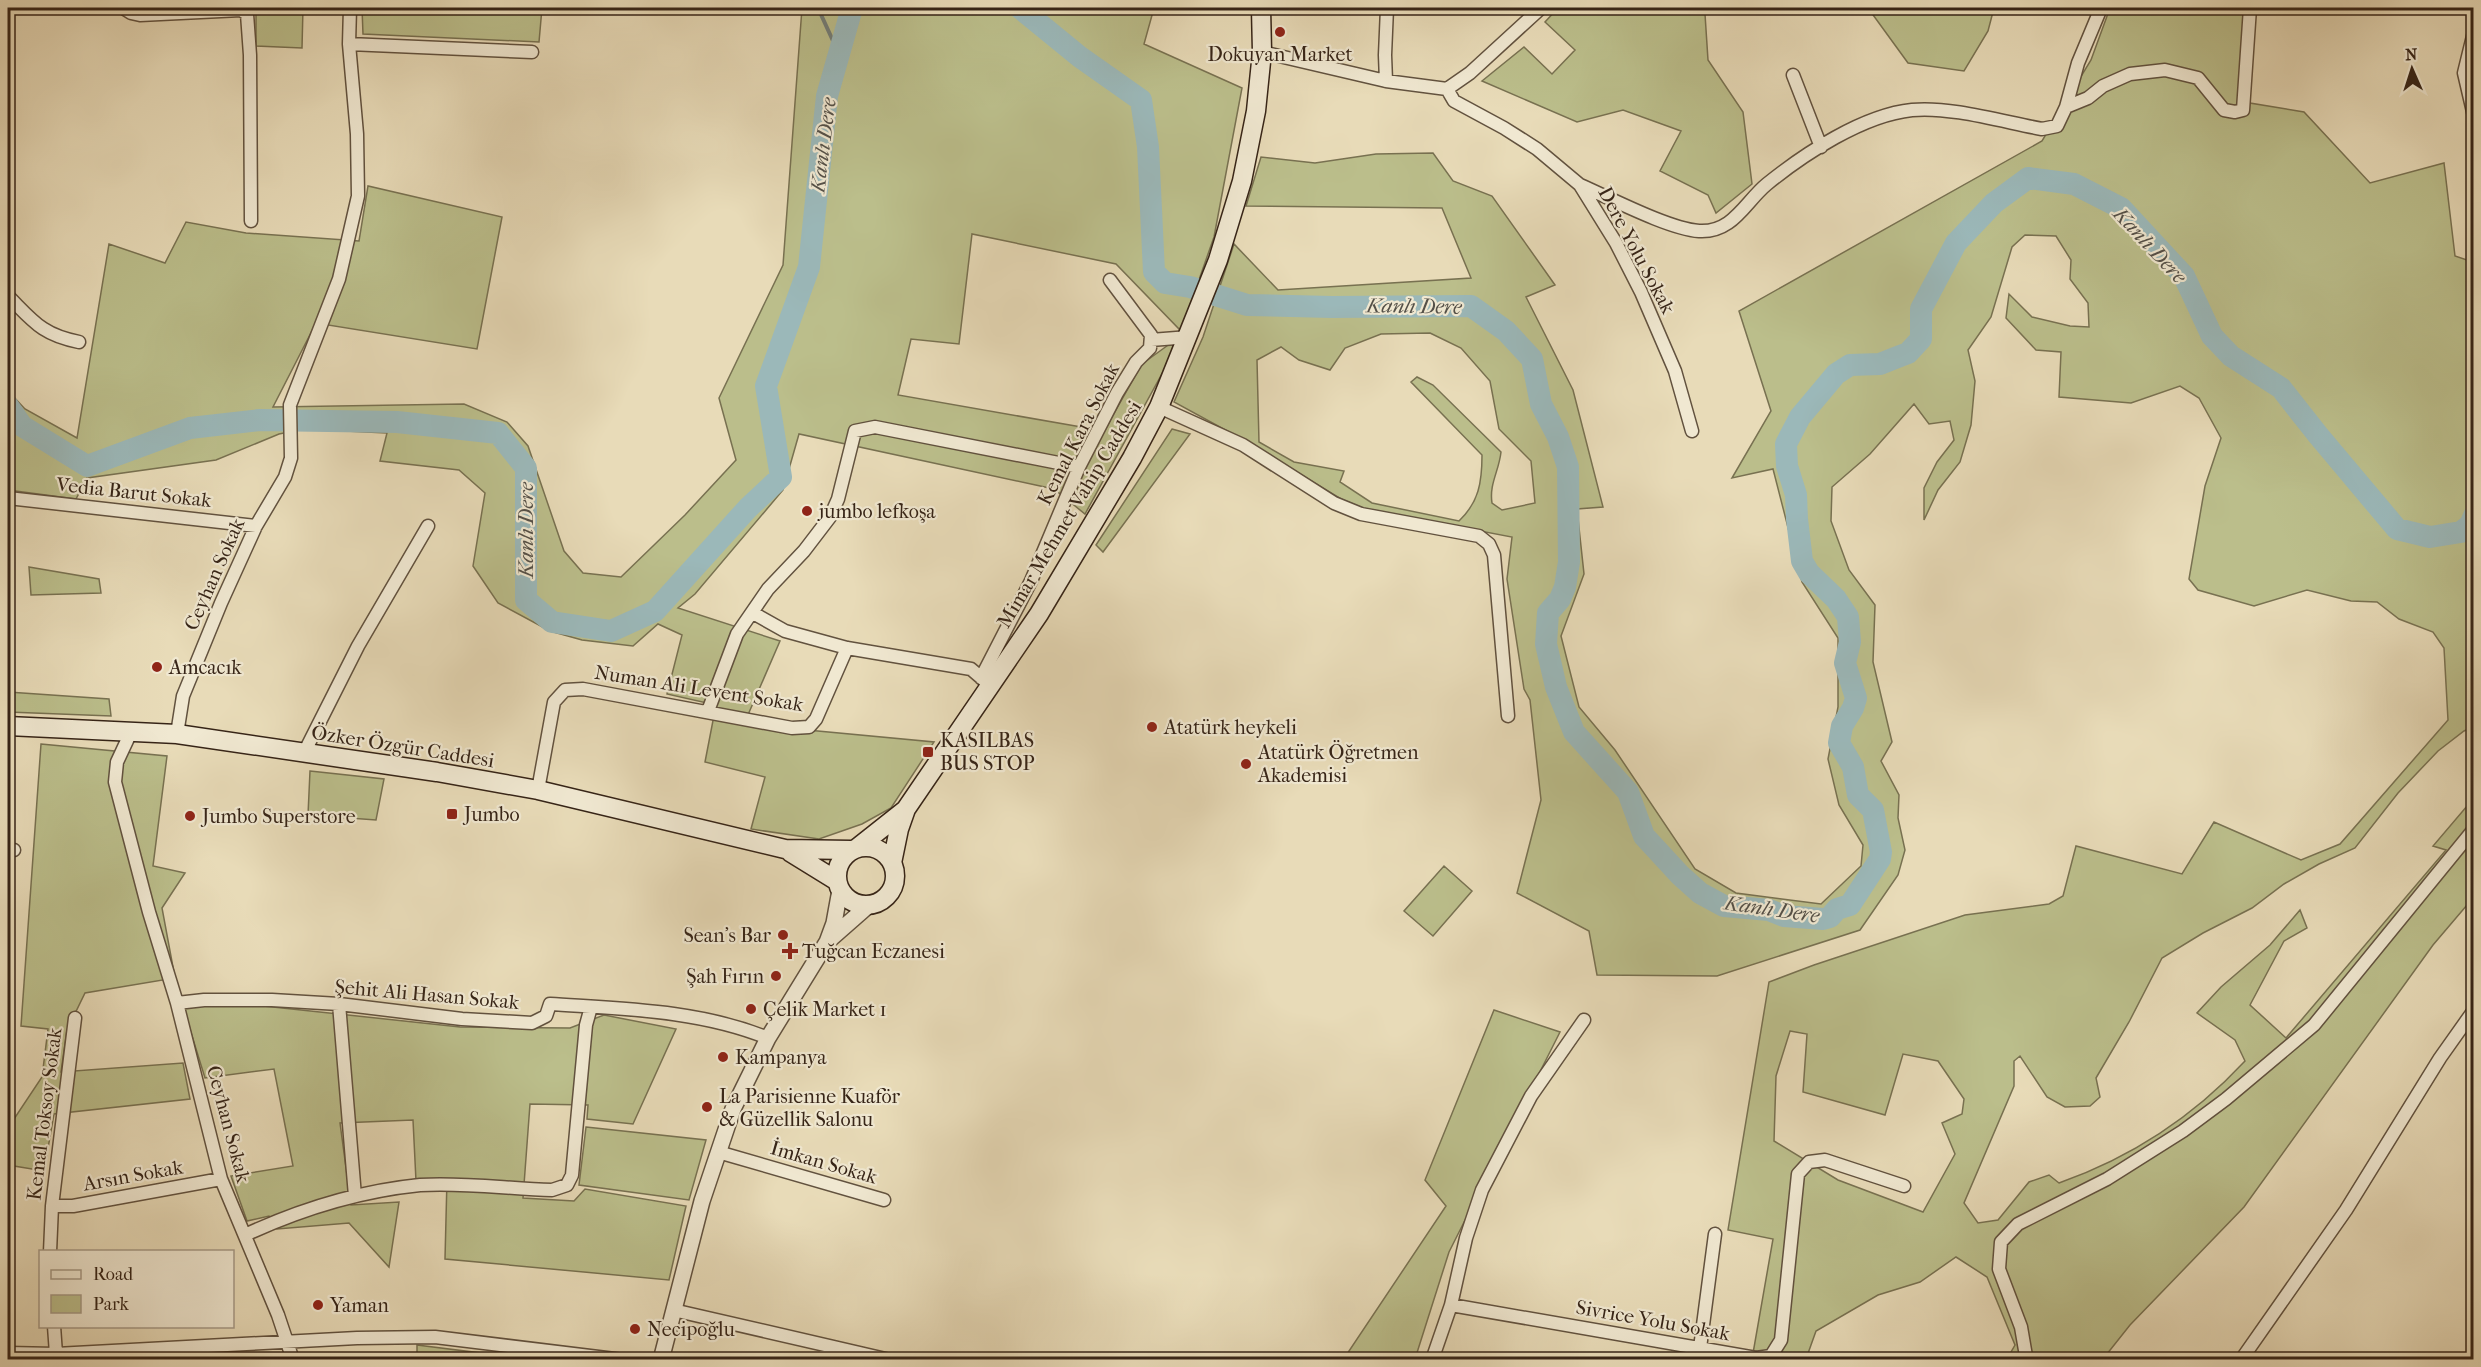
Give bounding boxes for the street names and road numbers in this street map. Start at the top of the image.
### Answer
street label: Dere Yolu Sokak [1593,183,1680,318]
street label: Kemal Kara Sokak [1033,359,1124,509]
street label: Mimar Mehmet Vahip Caddesi [992,396,1146,632]
street label: Vedia Barut Sokak [54,473,213,512]
street label: Ceyhan Sokak [180,514,250,634]
street label: Numan Ali Levent Sokak [593,661,806,716]
street label: Özker Özgür Caddesi [310,720,496,772]
street label: Şehit Ali Hasan Sokak [334,975,521,1014]
street label: Kemal Toksoy Sokak [23,1026,67,1202]
street label: Ceyhan Sokak [202,1063,255,1186]
street label: İmkan Sokak [768,1135,881,1189]
street label: Arsın Sokak [80,1155,185,1196]
street label: Sivrice Yolu Sokak [1574,1296,1732,1345]

